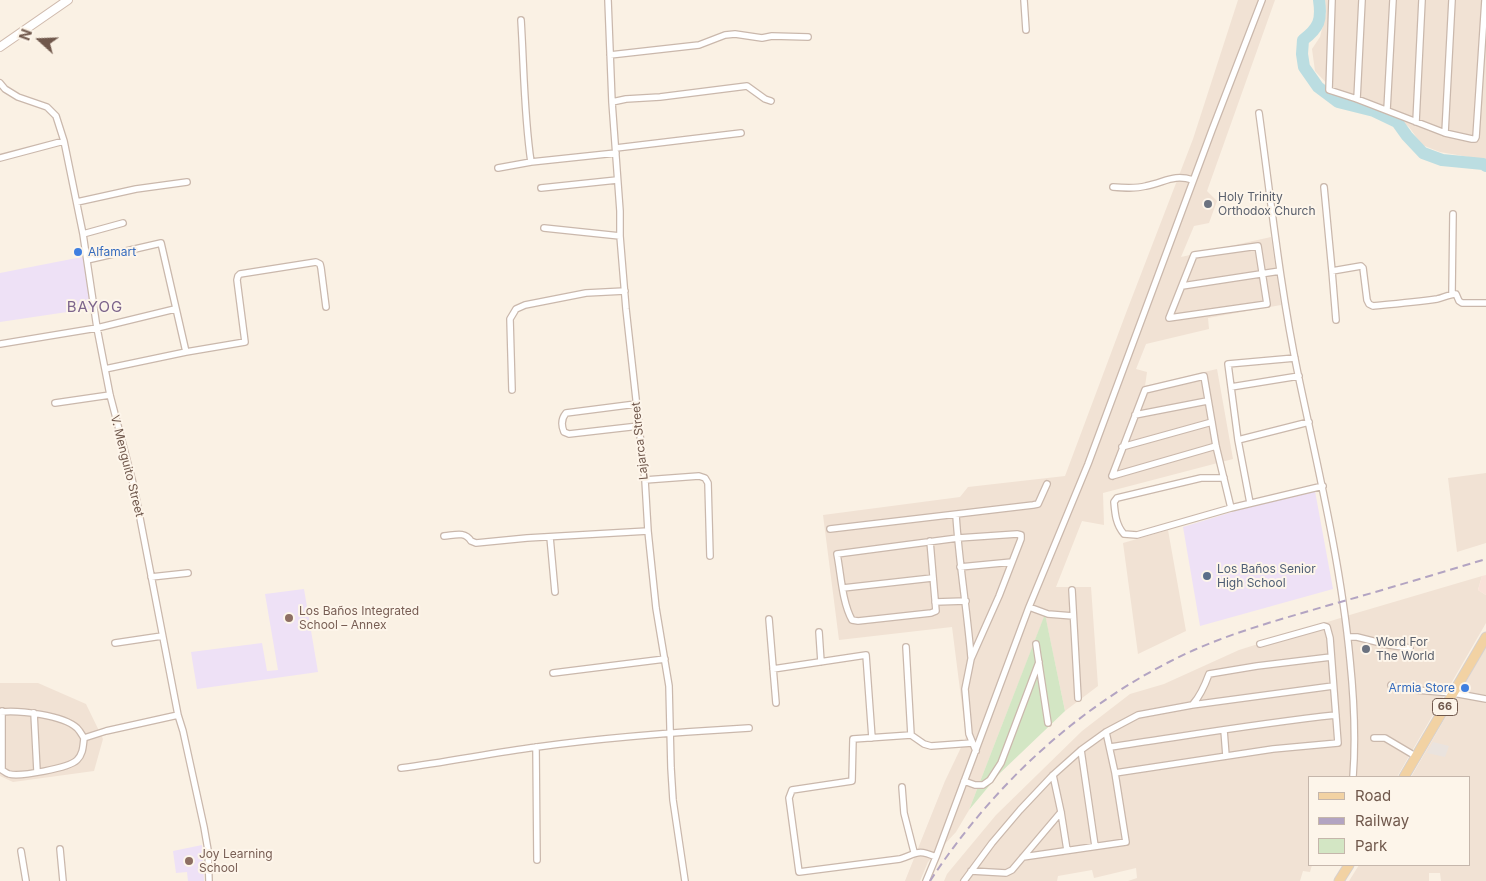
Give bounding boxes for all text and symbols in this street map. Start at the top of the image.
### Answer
north arrow [15,15,65,65]
text: N [16,27,35,43]
place label: Holy Trinity Orthodox Church [1218,190,1316,218]
marker: Holy Trinity Orthodox Church [1202,198,1214,210]
place label: Alfamart [88,245,136,259]
marker: Alfamart [72,246,84,258]
district label: BAYOG [66,298,124,316]
street label: Lajarca Street [629,401,651,481]
street label: V. Menguito Street [107,414,147,518]
place label: Los Baños Senior High School [1217,562,1316,590]
marker: Los Baños Senior High School [1201,570,1213,582]
place label: Los Baños Integrated School – Annex [299,604,419,632]
marker: Los Baños Integrated School – Annex [283,612,295,624]
place label: Word For The World [1376,635,1435,663]
marker: Word For The World [1360,643,1372,655]
place label: Armia Store [1388,681,1455,695]
marker: Armia Store [1459,682,1471,694]
road number: 66 [1432,699,1458,716]
legend [1308,776,1471,866]
text: Road [1355,786,1391,805]
text: Railway [1355,811,1409,830]
text: Park [1355,836,1387,855]
place label: Joy Learning School [199,847,273,875]
marker: Joy Learning School [183,855,195,867]

